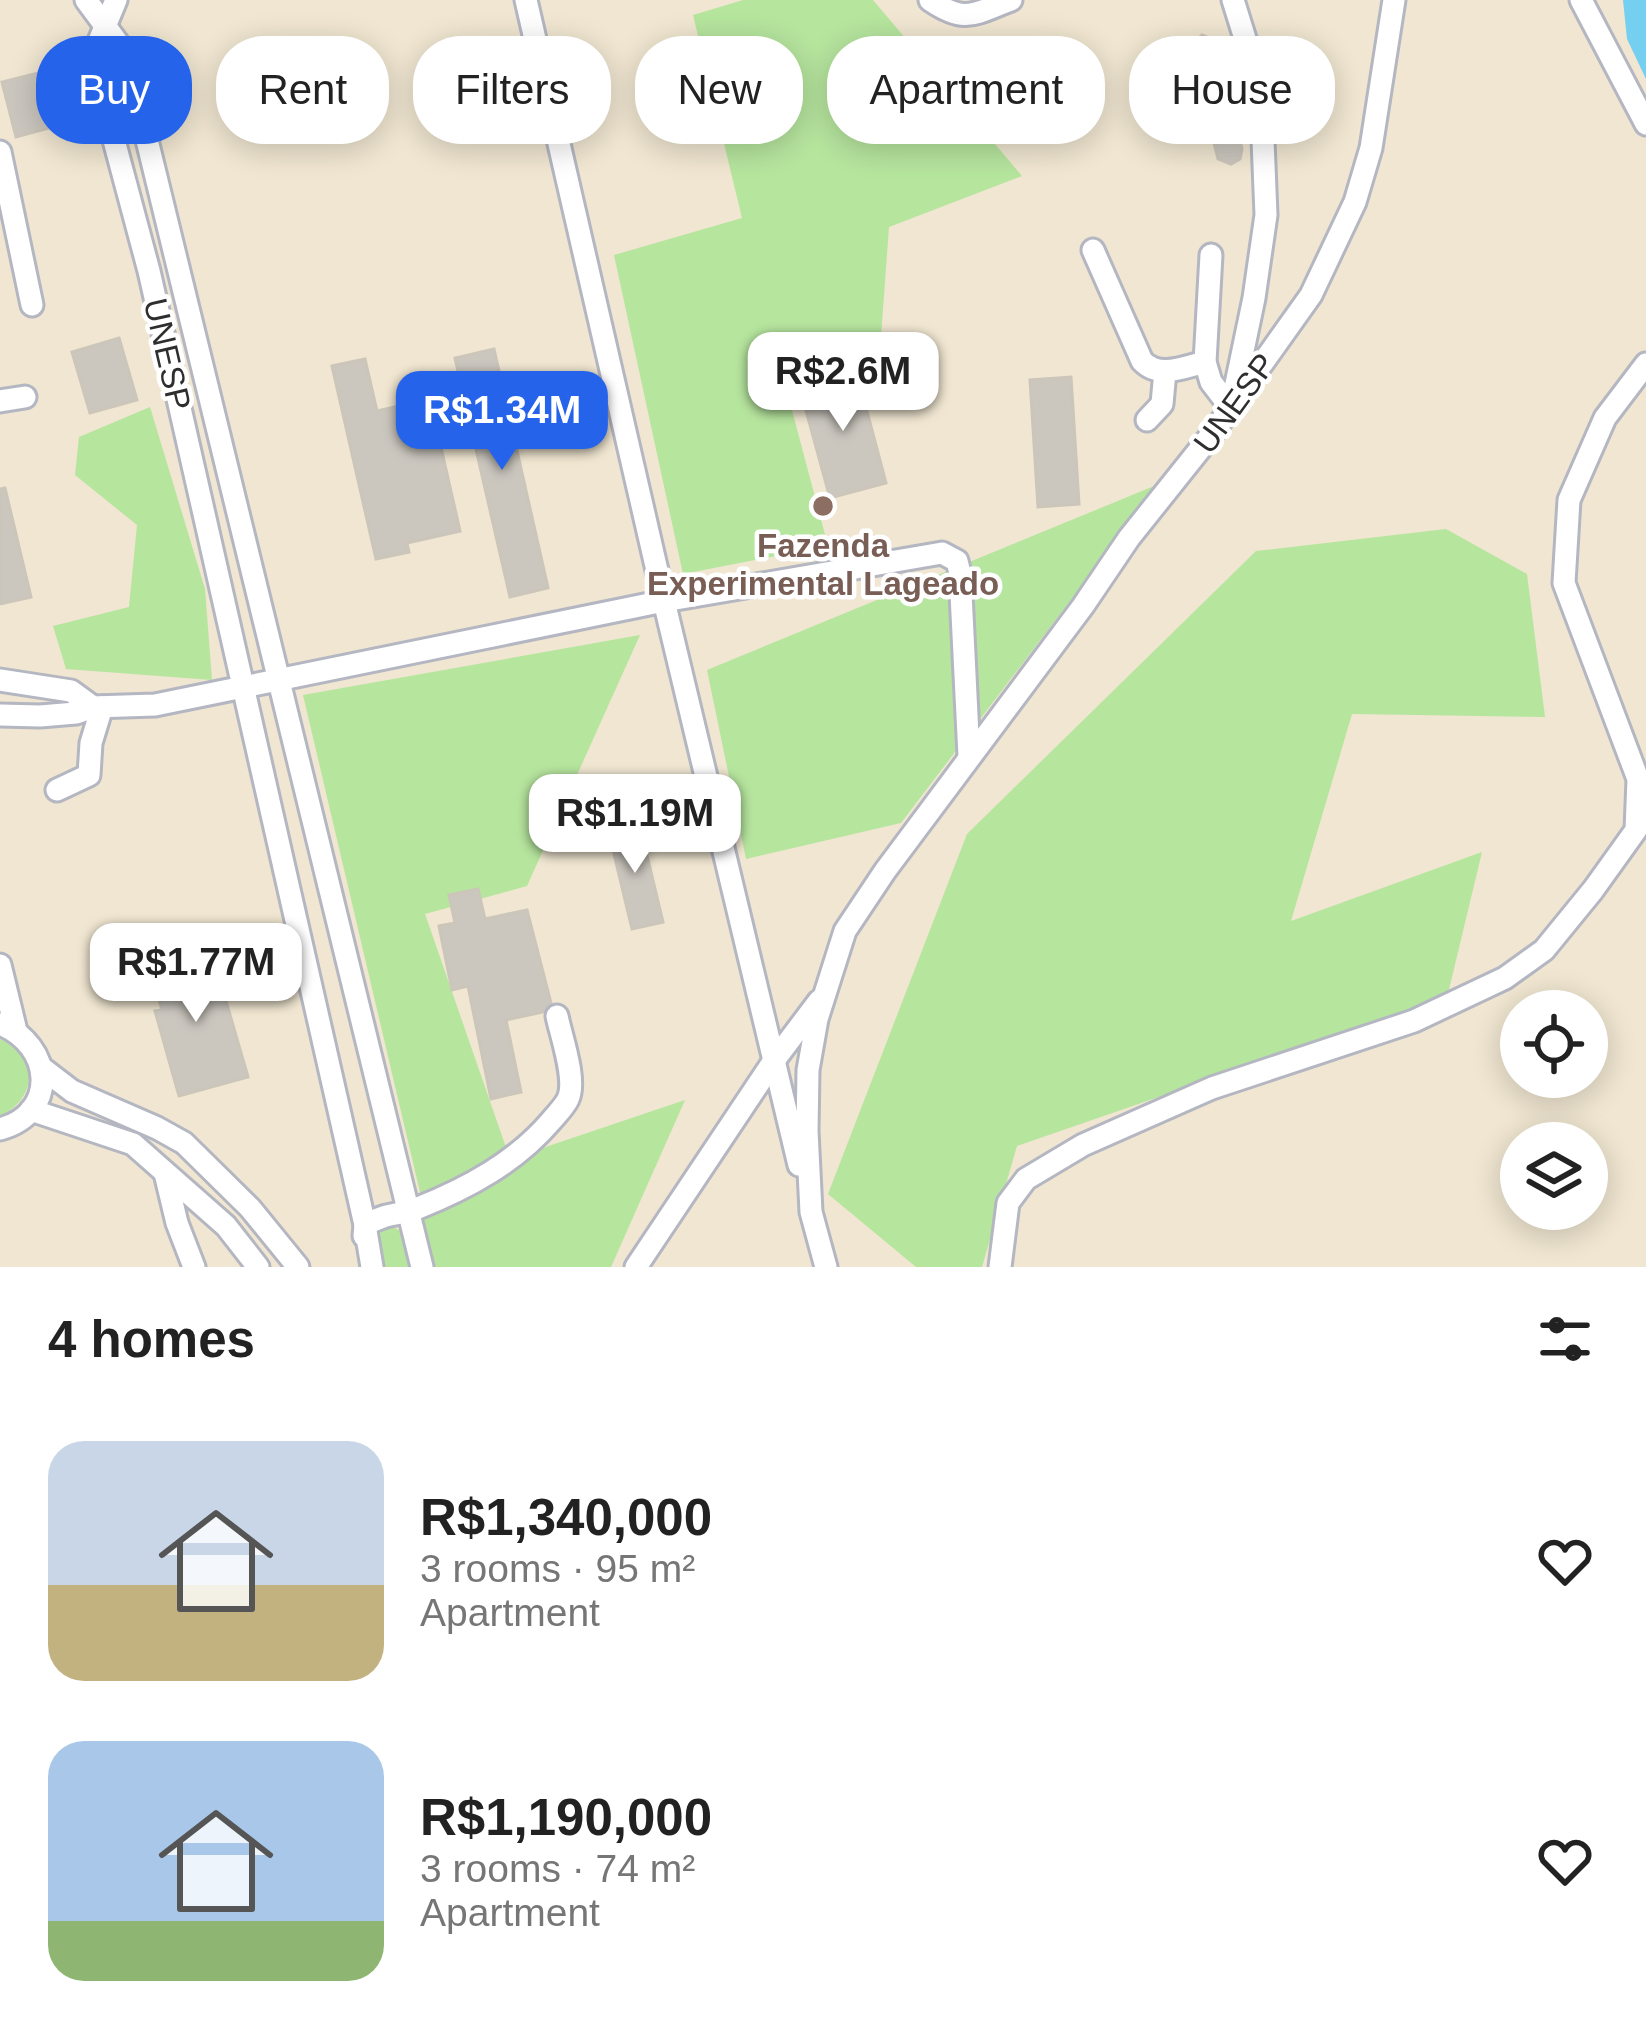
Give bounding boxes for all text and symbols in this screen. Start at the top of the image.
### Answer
chip: Buy [36,36,192,144]
chip: Rent [216,36,389,144]
chip: Filters [413,36,611,144]
chip: New [635,36,803,144]
chip: Apartment [827,36,1105,144]
chip: House [1129,36,1335,144]
street label: UNESP [137,295,198,414]
pin: R$2.6M [745,332,941,434]
street label: UNESP [1186,346,1283,460]
text: R$2.6M [775,349,911,392]
pin: R$1.34M [391,371,613,473]
text: R$1.34M [423,388,581,431]
marker: Fazenda Experimental Lageado [810,493,836,519]
place label: Fazenda Experimental Lageado [647,527,999,602]
pin: R$1.19M [524,774,746,876]
text: R$1.19M [556,791,714,834]
pin: R$1.77M [85,923,307,1025]
text: R$1.77M [117,940,275,983]
map controls [1500,990,1608,1230]
button: locate [1500,990,1608,1098]
button: layers [1500,1122,1608,1230]
icon: filters [1532,1306,1598,1372]
text: 4 homes [48,1311,255,1368]
icon: home [144,1489,288,1633]
text: R$1,340,000 [420,1489,712,1546]
icon: heart [1532,1528,1598,1594]
text: 3 rooms · 95 m² [420,1547,695,1590]
text: Apartment [420,1591,600,1634]
icon: home [144,1789,288,1933]
text: R$1,190,000 [420,1789,712,1846]
icon: heart [1532,1828,1598,1894]
text: 3 rooms · 74 m² [420,1847,695,1890]
text: Apartment [420,1891,600,1934]

